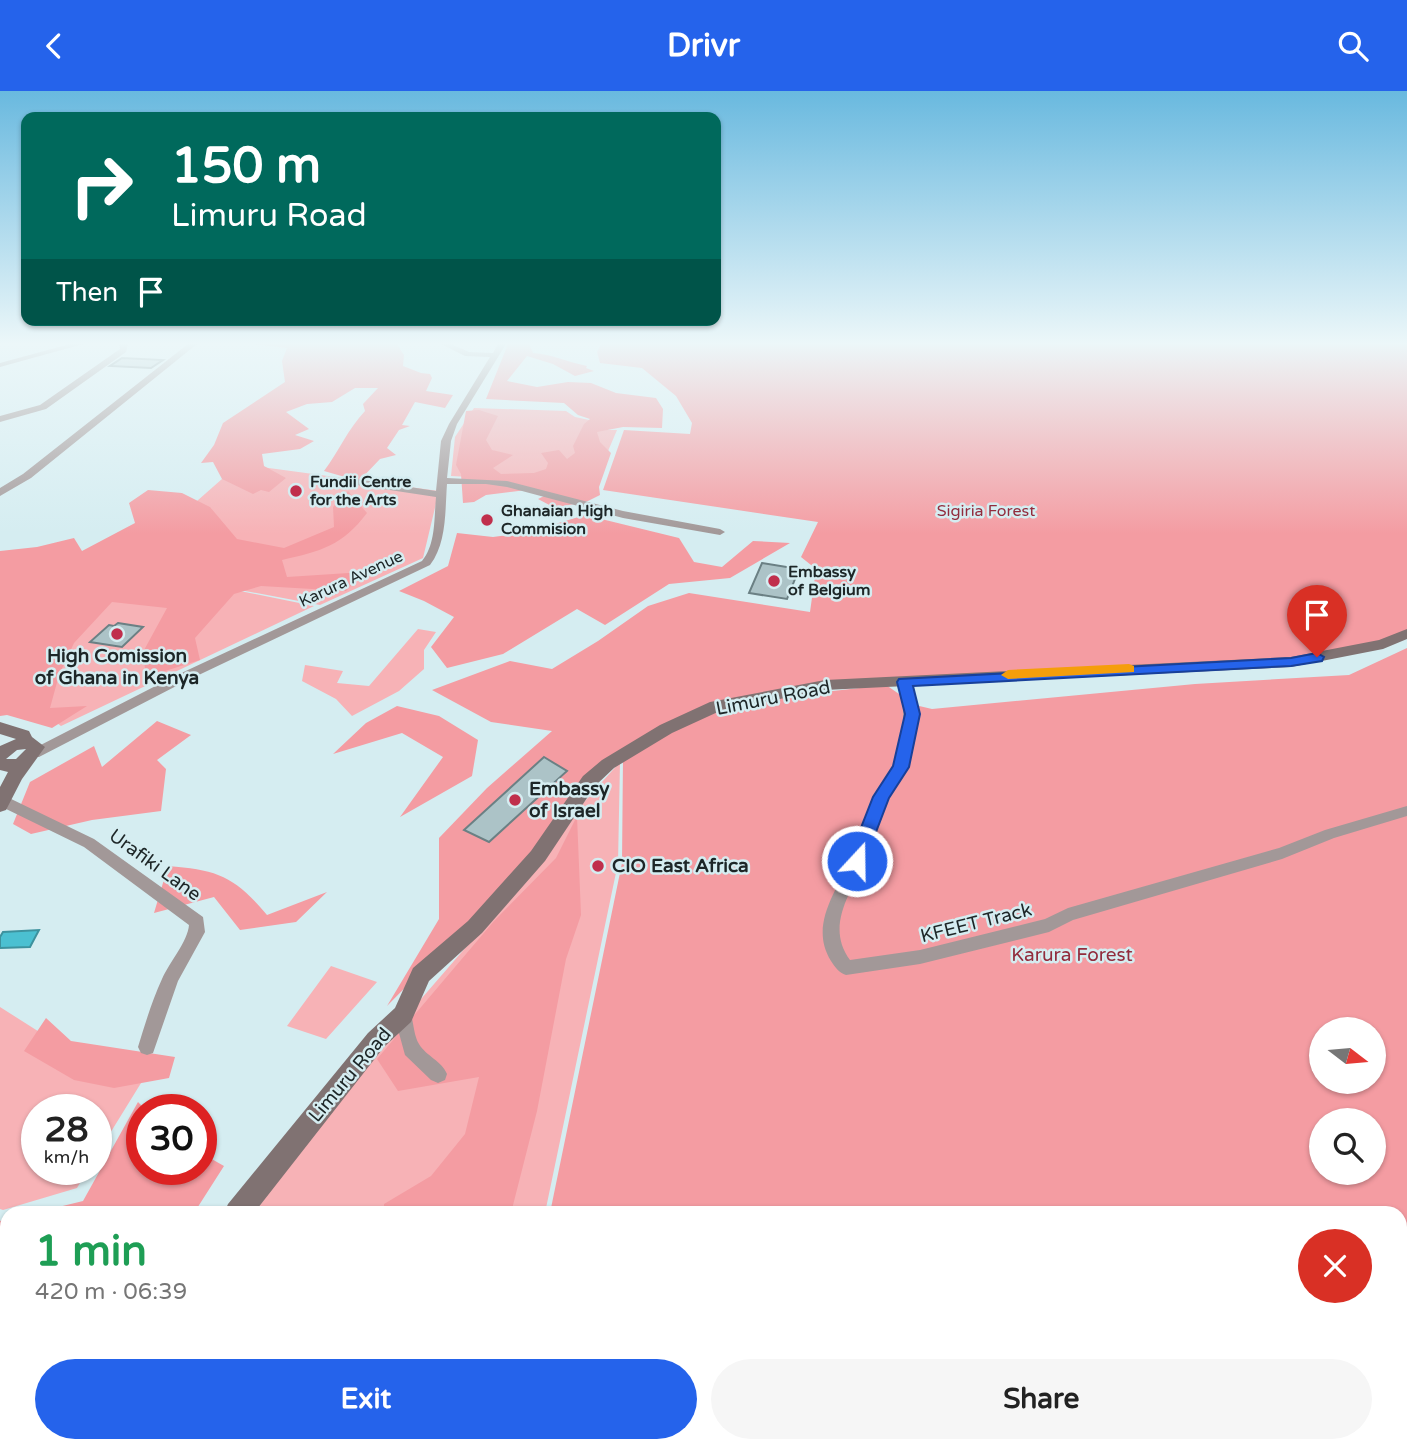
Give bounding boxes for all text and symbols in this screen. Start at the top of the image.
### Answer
icon: back [35,27,73,65]
text: Drivr [667,27,740,65]
icon: search [1334,27,1372,65]
text: 150 m [171,137,321,196]
icon: right [56,140,147,231]
text: Limuru Road [171,197,367,235]
icon: arrive [132,273,170,311]
text: Then [56,277,118,308]
place label: Fundii Centre for the Arts [309,472,411,510]
marker: Fundii Centre for the Arts [288,483,304,499]
place label: Ghanaian High Commision [501,501,613,539]
park label: Sigiria Forest [937,501,1035,521]
marker: Ghanaian High Commision [479,512,495,528]
street label: Karura Avenue [296,546,406,612]
place label: Embassy of Belgium [788,562,870,600]
marker: Embassy of Belgium [766,573,782,589]
pin [1287,585,1347,657]
icon: arrive [1298,596,1336,634]
marker: High Comission of Ghana in Kenya [109,626,125,642]
place label: High Comission of Ghana in Kenya [35,645,199,690]
street label: Limuru Road [714,676,832,720]
place label: Embassy of Israel [529,778,610,822]
marker: Embassy of Israel [507,792,523,808]
street label: Urafiki Lane [105,824,205,906]
position arrow [820,824,894,898]
place label: CIO East Africa [612,855,749,877]
marker: CIO East Africa [590,858,606,874]
street label: KFEET Track [918,899,1034,947]
park label: Karura Forest [1011,944,1133,966]
north arrow [1309,1017,1386,1094]
map controls [1309,1017,1386,1185]
street label: Limuru Road [304,1023,396,1127]
speed limit sign: 30 [126,1094,217,1185]
button: search [1309,1108,1386,1185]
text: 28 [45,1109,88,1151]
text: km/h [44,1146,89,1168]
text: 1 min [35,1226,147,1277]
button: close [1298,1229,1372,1303]
text: 420 m · 06:39 [35,1278,187,1306]
button: Exit [35,1359,697,1439]
button: Share [711,1359,1372,1439]

